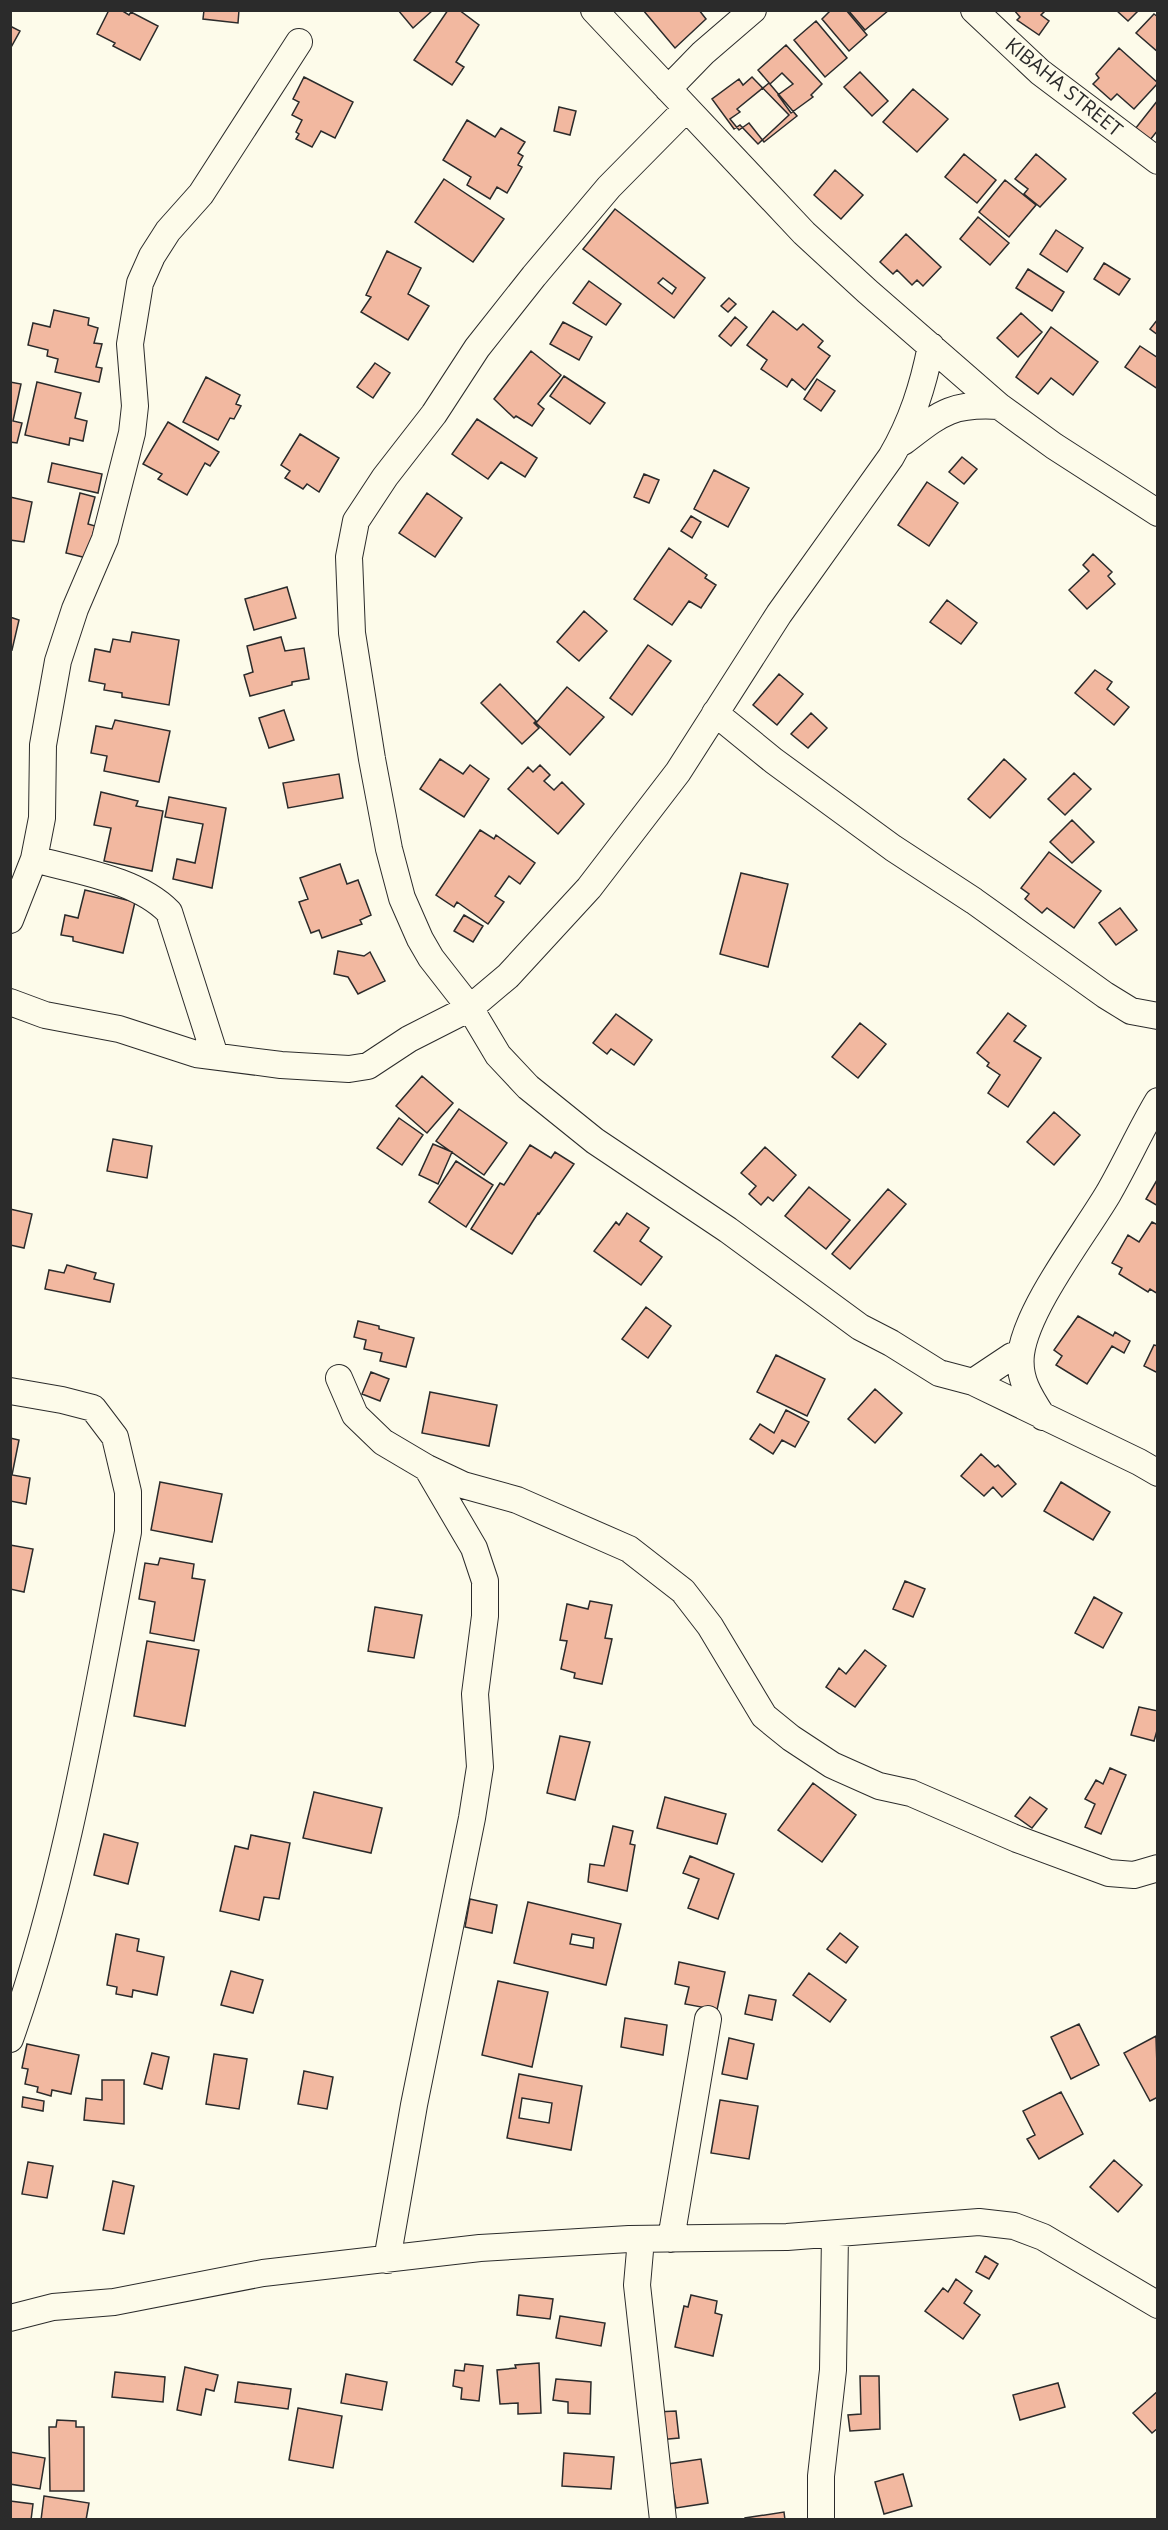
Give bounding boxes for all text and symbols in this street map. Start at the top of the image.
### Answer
street label: KIBAHA STREET [1000,31,1129,142]

